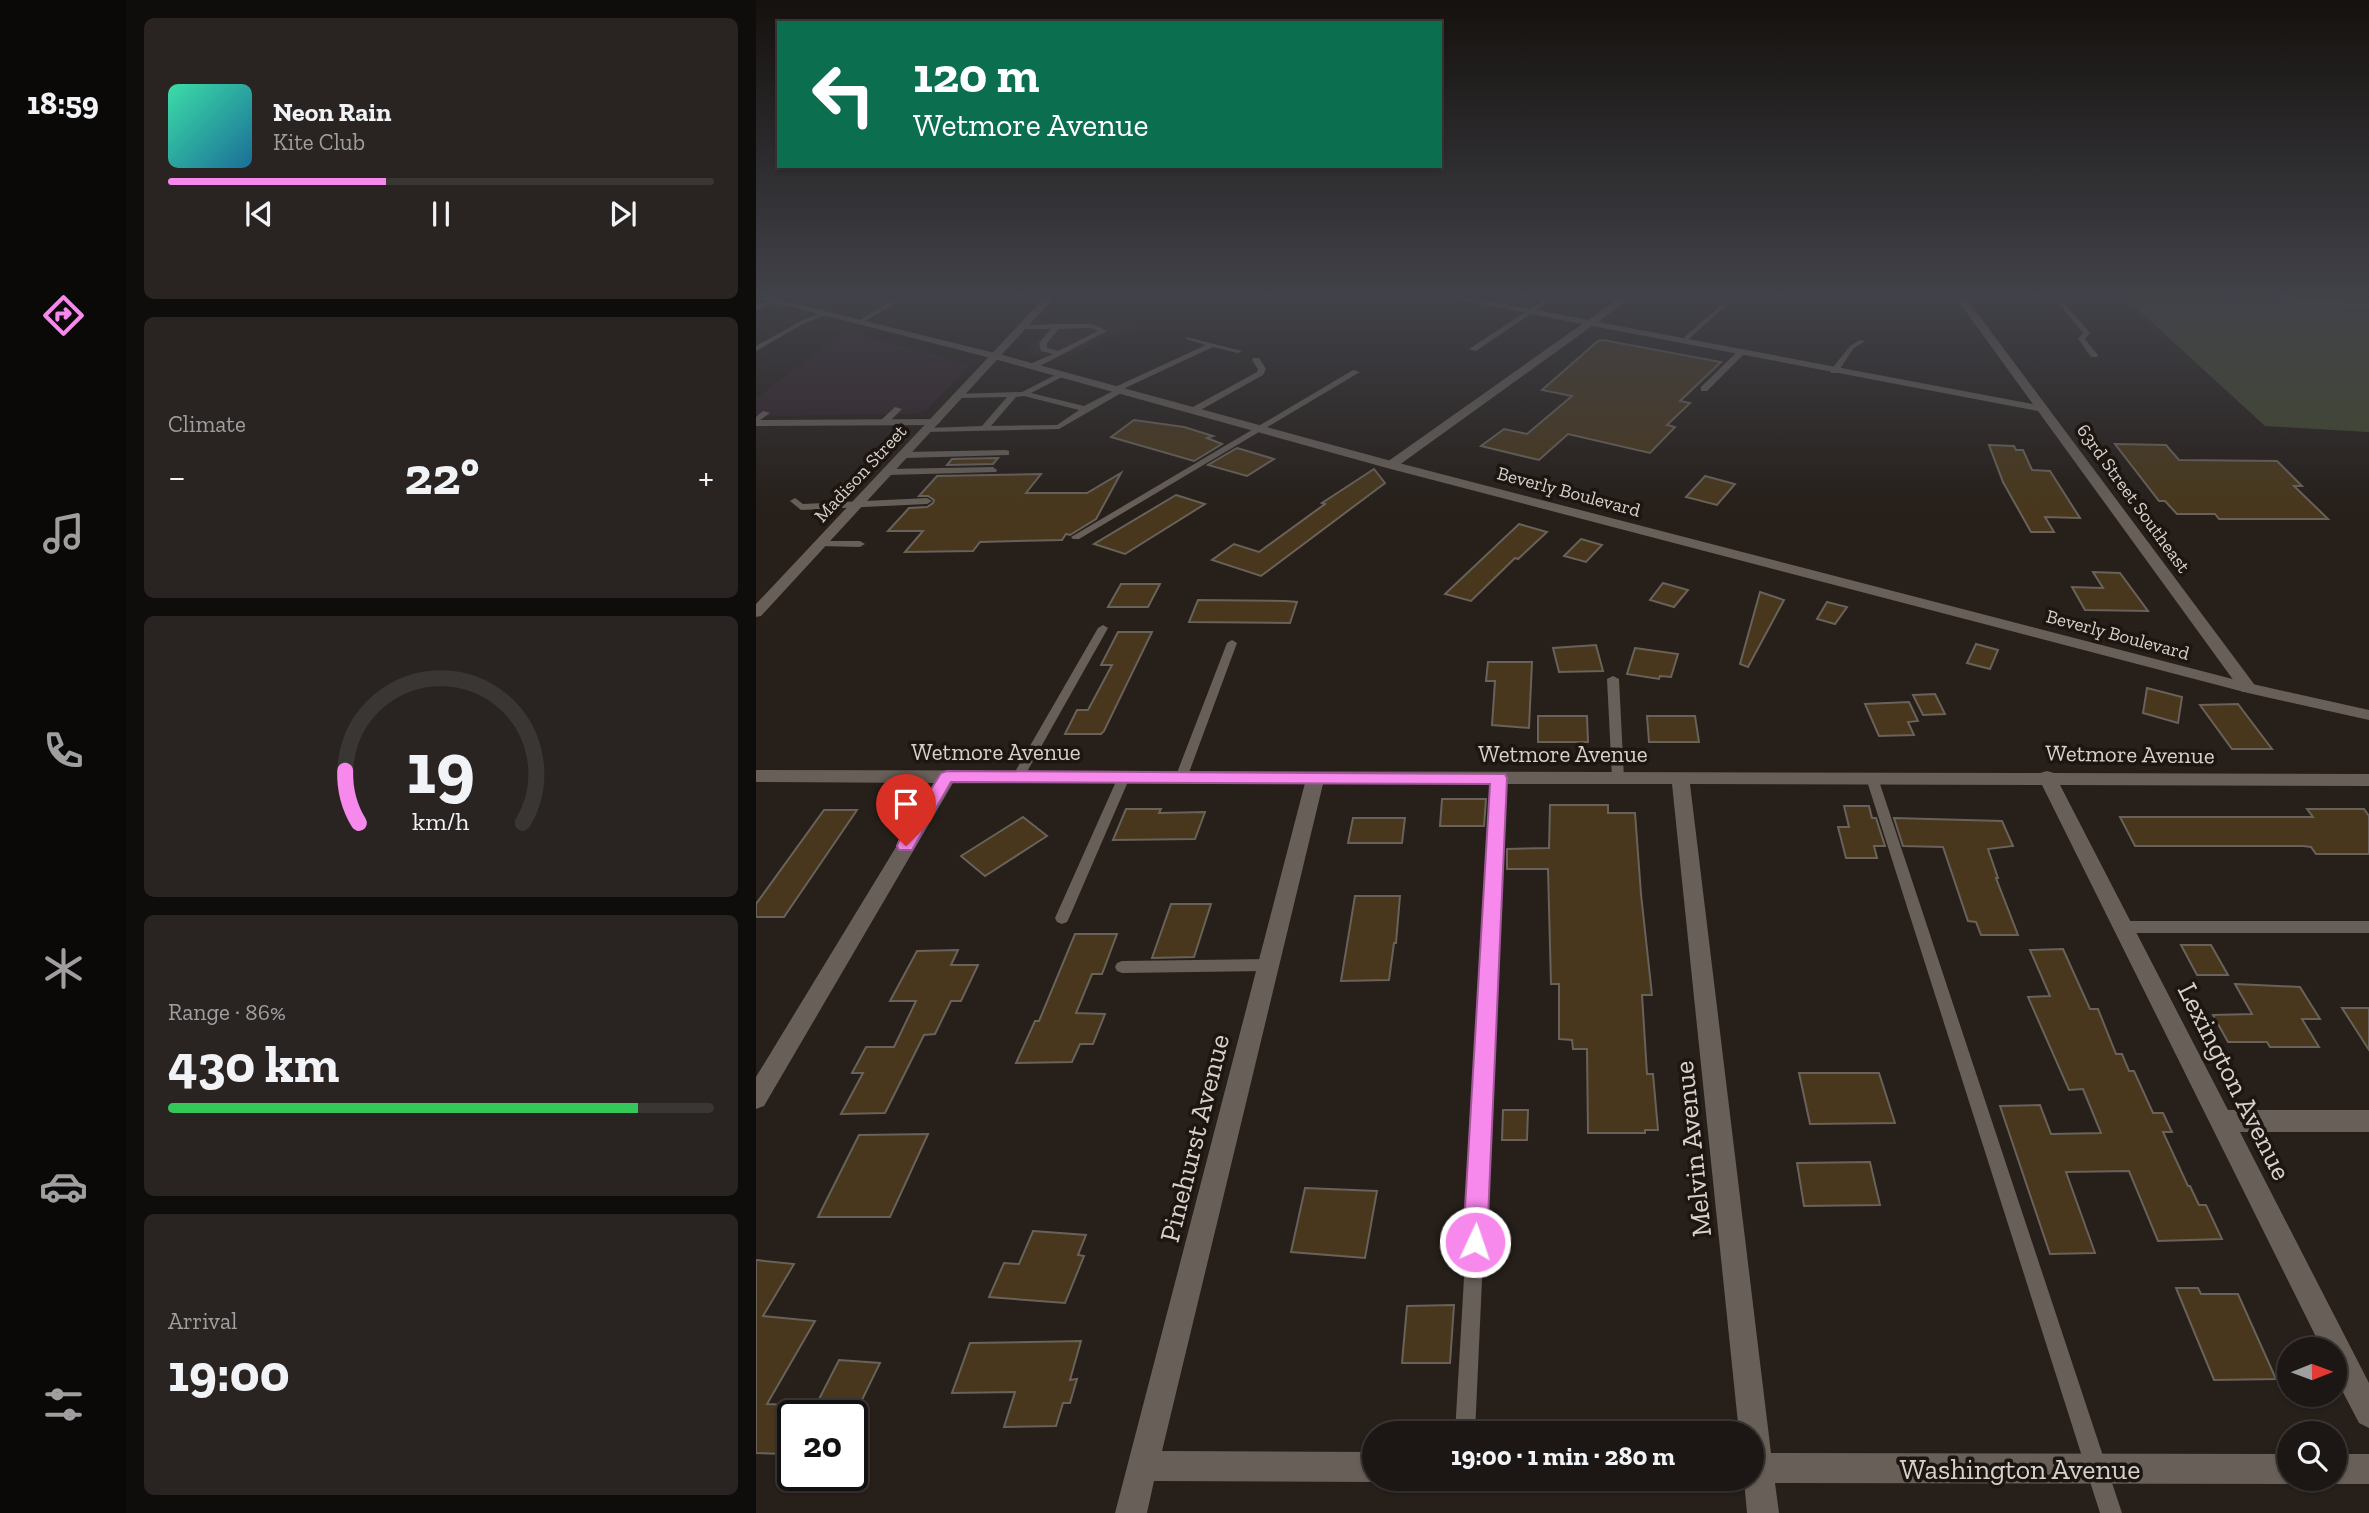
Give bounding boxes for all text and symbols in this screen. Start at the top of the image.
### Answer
text: 120 m [913,46,1039,105]
icon: left [798,49,889,140]
text: 18:59 [27,84,99,122]
text: Neon Rain [273,96,391,128]
text: Wetmore Avenue [913,106,1149,144]
text: Kite Club [273,128,365,156]
icon: previous [240,195,278,233]
icon: pause [422,195,460,233]
icon: next [604,195,642,233]
icon: directions [39,291,88,340]
text: Climate [168,410,246,438]
street label: 63rd Street Southeast [2072,419,2195,577]
street label: Madison Street [809,420,911,527]
text: 22° [405,445,479,507]
text: − [168,454,186,500]
text: + [698,454,714,500]
street label: Beverly Boulevard [1495,461,1644,522]
icon: music [39,509,88,558]
street label: Beverly Boulevard [2044,604,2193,665]
text: 19 [407,724,475,812]
icon: phone [39,726,88,775]
street label: Wetmore Avenue [911,738,1081,766]
street label: Wetmore Avenue [2045,739,2215,769]
street label: Wetmore Avenue [1478,740,1648,768]
pin [876,774,936,846]
icon: arrive [887,785,925,823]
text: km/h [412,805,470,835]
icon: climate [39,944,88,993]
street label: Lexington Avenue [2171,977,2298,1185]
text: Range · 86% [168,998,286,1026]
street label: Pinehurst Avenue [1153,1031,1236,1246]
text: 430 km [168,1033,339,1095]
street label: Melvin Avenue [1667,1059,1718,1239]
icon: car [39,1162,88,1211]
position arrow [1438,1205,1512,1279]
text: Arrival [168,1307,237,1335]
north arrow [2277,1337,2347,1407]
map controls [2277,1337,2347,1491]
text: 19:00 [168,1342,290,1404]
icon: filters [39,1380,88,1429]
speed limit sign: 20 [777,1400,868,1491]
button: search [2277,1421,2347,1491]
text: 19:00 · 1 min · 280 m [1451,1440,1675,1472]
street label: Washington Avenue [1900,1453,2140,1486]

